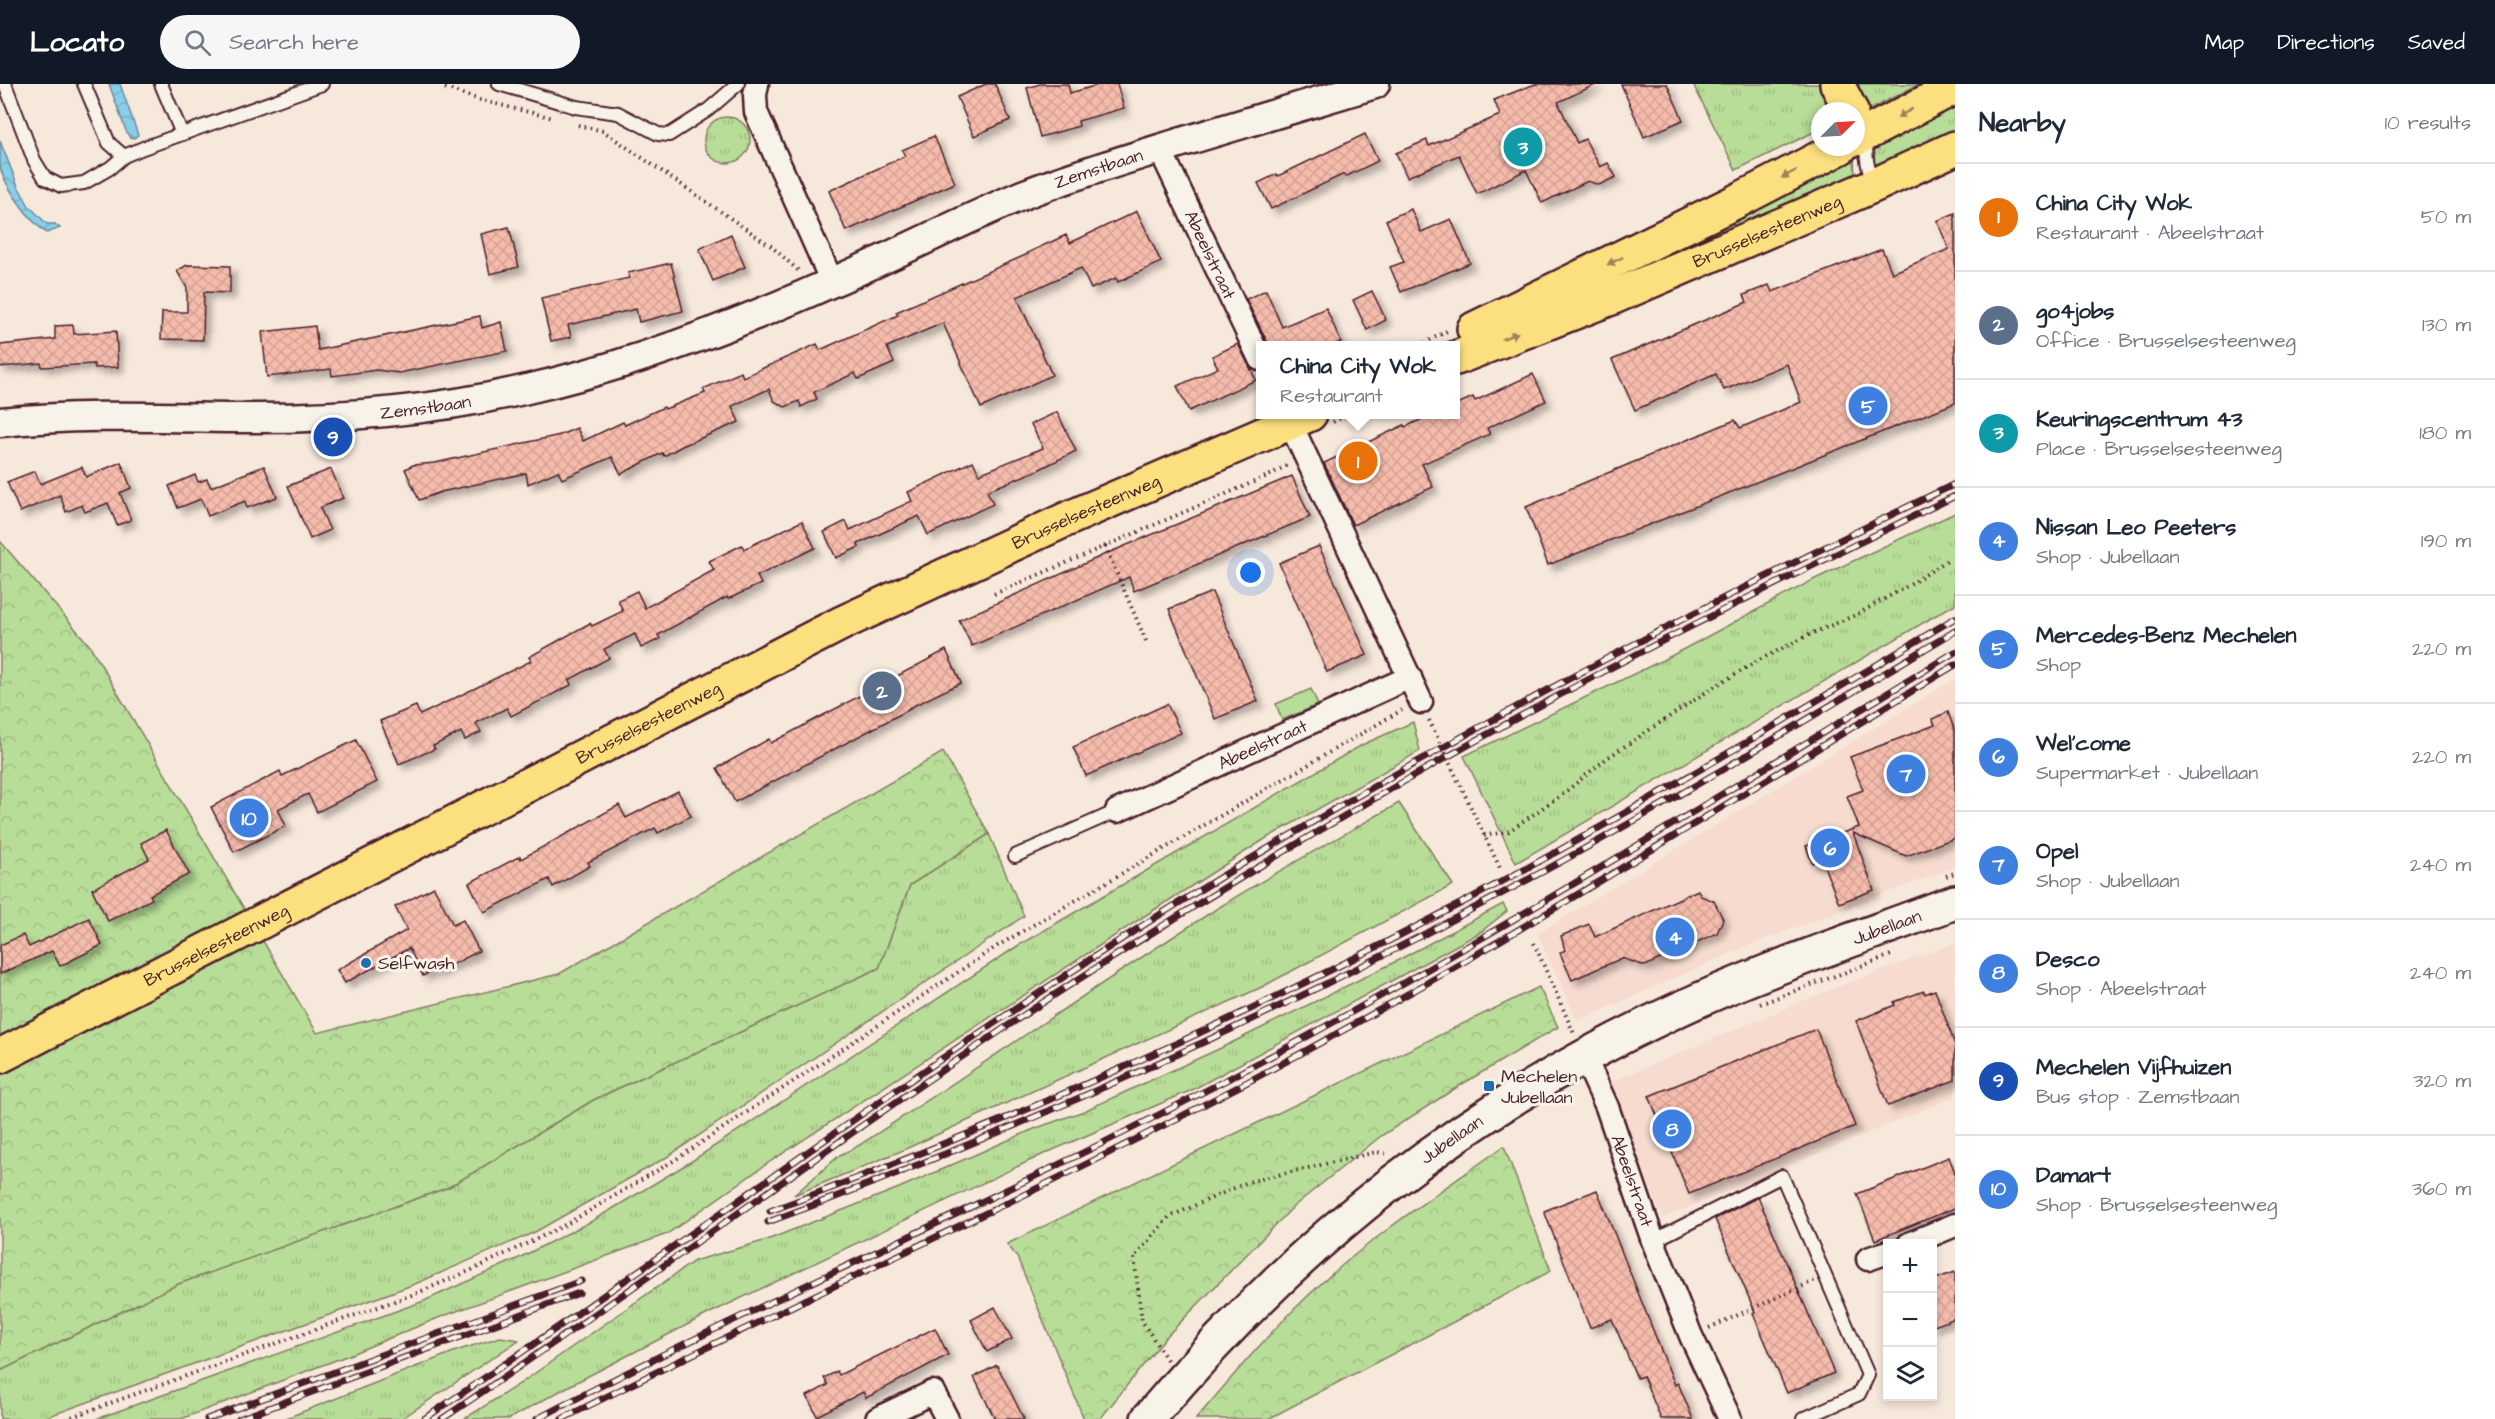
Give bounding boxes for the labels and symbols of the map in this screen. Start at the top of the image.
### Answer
north arrow [1811,102,1865,156]
one-way arrow [1896,108,1913,118]
pin: 3 [1504,124,1543,170]
street label: Zemstbaan [1051,143,1146,195]
one-way arrow [1780,169,1797,179]
street label: Brusselsesteenweg [1689,189,1846,275]
street label: Abeelstraat [1178,206,1242,304]
one-way arrow [1606,257,1623,266]
one-way arrow [1501,331,1519,340]
pin: 5 [1848,384,1888,428]
street label: Zemstbaan [379,389,473,426]
pin: 9 [314,414,352,460]
pin: 1 [1338,438,1378,484]
street label: Brusselsesteenweg [1008,468,1165,556]
your location [1236,558,1265,587]
pin: 2 [862,668,902,714]
street label: Brusselsesteenweg [572,675,726,771]
street label: Abeelstraat [1214,713,1312,776]
pin: 7 [1886,752,1926,796]
pin: 10 [230,796,268,840]
pin: 6 [1810,826,1850,870]
street label: Brusselsesteenweg [140,898,294,993]
street label: Jubellaan [1849,904,1925,951]
pin: 4 [1656,914,1694,960]
place label: Selfwash [378,951,455,976]
marker: Selfwash [359,956,373,970]
place label: Mechelen Jubellaan [1501,1064,1577,1110]
marker: Mechelen Jubellaan [1482,1079,1496,1093]
pin: 8 [1652,1106,1692,1152]
street label: Jubellaan [1415,1109,1488,1170]
street label: Abeelstraat [1604,1132,1659,1231]

